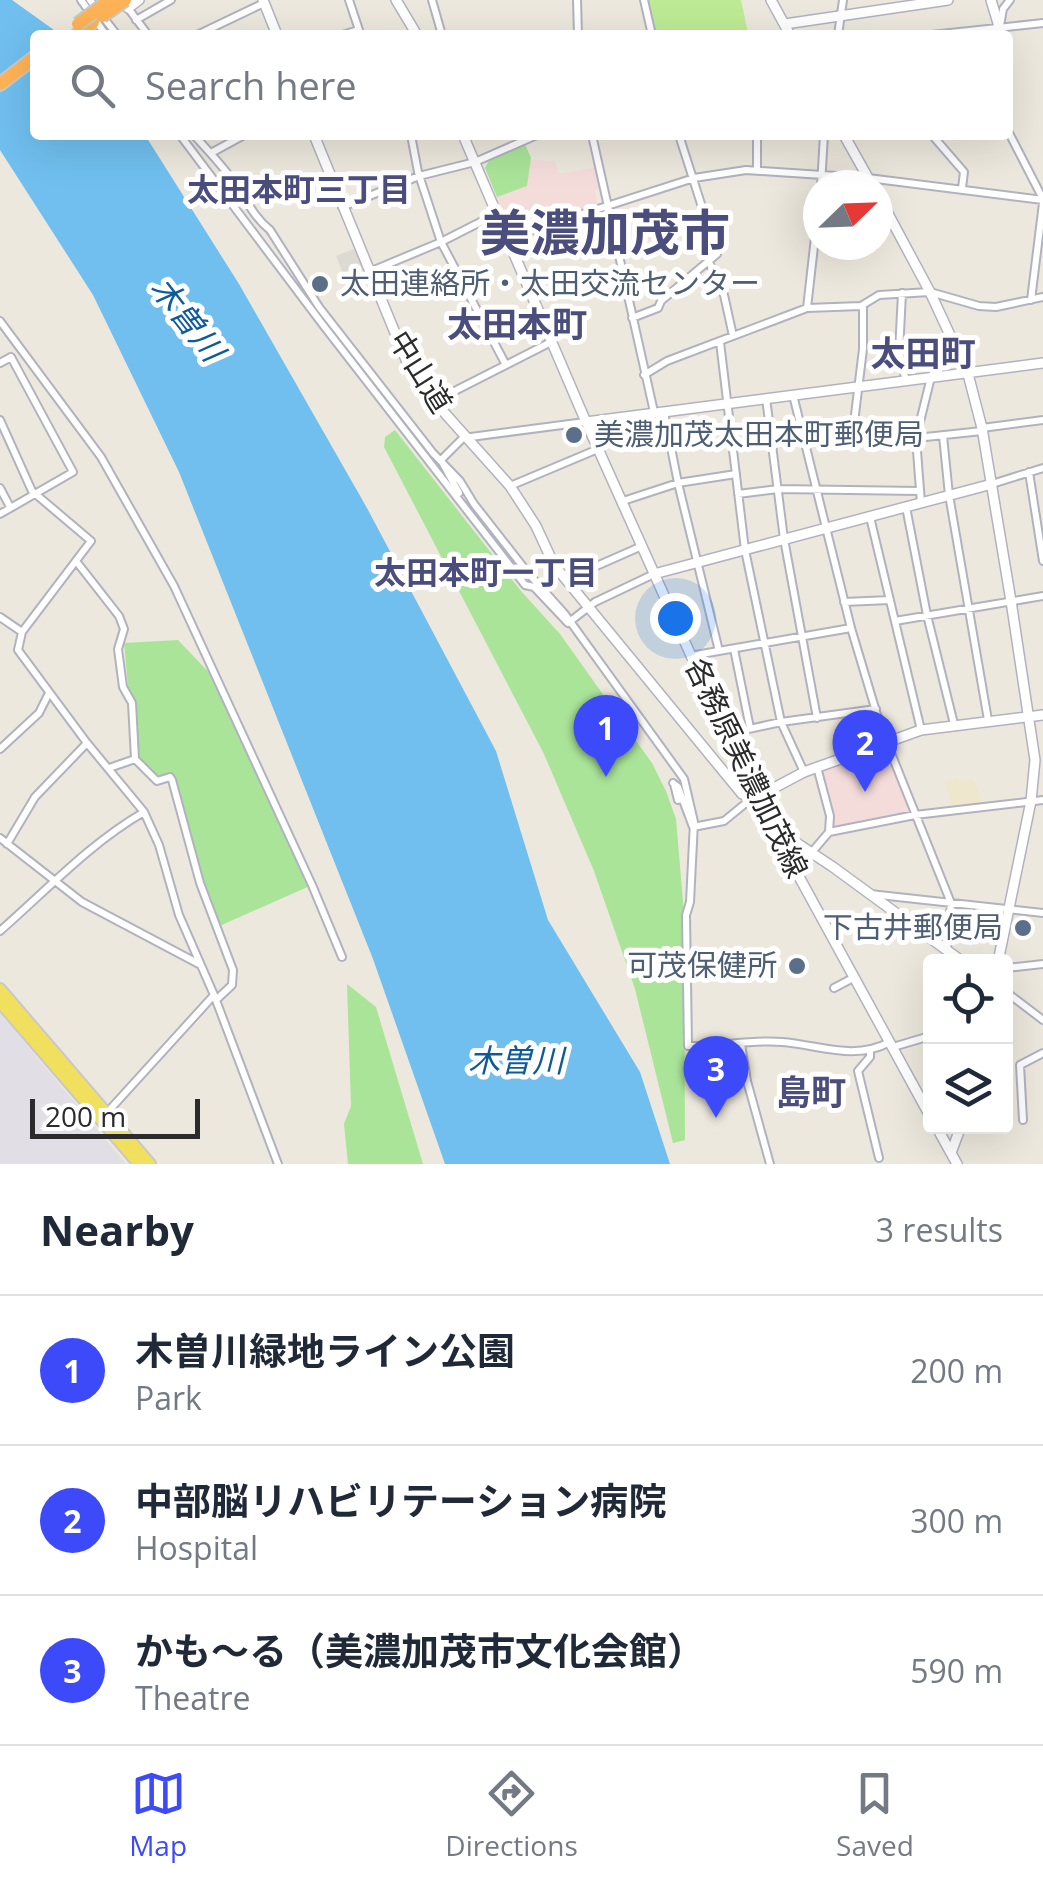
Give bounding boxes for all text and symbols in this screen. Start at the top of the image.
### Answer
search box [30,30,1013,140]
icon: search [65,58,120,113]
text: Search here [145,59,357,111]
district label: 太田本町三丁目 [187,167,411,210]
north arrow [803,170,893,260]
district label: 美濃加茂市 [480,198,730,266]
place label: 太田連絡所・太田交流センター [340,262,760,303]
water label: 木曽川 [142,267,237,371]
marker: 太田連絡所・太田交流センター [309,273,331,295]
district label: 太田本町 [447,300,587,347]
street label: 中山道 [380,322,463,420]
district label: 太田町 [870,329,976,376]
place label: 美濃加茂太田本町郵便局 [594,413,924,454]
marker: 美濃加茂太田本町郵便局 [563,424,585,446]
district label: 太田本町一丁目 [374,550,598,593]
your location [650,593,701,644]
street label: 各務原美濃加茂線 [676,651,818,884]
pin: 1 [574,694,638,777]
pin: 2 [832,710,898,792]
place label: 下古井郵便局 [823,906,1003,947]
marker: 下古井郵便局 [1012,917,1034,939]
place label: 可茂保健所 [627,944,777,985]
map controls [923,954,1013,1134]
button: locate [923,954,1013,1044]
marker: 可茂保健所 [786,955,808,977]
pin: 3 [684,1036,748,1118]
water label: 木曽川 [468,1038,567,1081]
button: layers [923,1044,1013,1134]
district label: 島町 [776,1068,846,1115]
scale bar [30,1094,200,1138]
text: 200 m [45,1097,126,1135]
text: Nearby [40,1201,194,1258]
text: 3 results [876,1208,1003,1251]
text: 木曽川緑地ライン公園 [135,1324,515,1376]
text: 1 [63,1349,82,1392]
text: 200 m [910,1349,1003,1392]
text: Park [135,1376,202,1419]
text: 中部脳リハビリテーション病院 [135,1474,666,1526]
text: 2 [63,1499,82,1542]
text: 300 m [910,1499,1003,1542]
text: Hospital [135,1526,258,1569]
text: かも～る（美濃加茂市文化会館） [135,1624,705,1676]
text: 3 [63,1649,82,1692]
text: 590 m [910,1649,1003,1692]
text: Theatre [135,1676,250,1719]
tab: Map [129,1766,187,1864]
tab: Directions [445,1766,578,1864]
tab: Saved [836,1766,914,1864]

